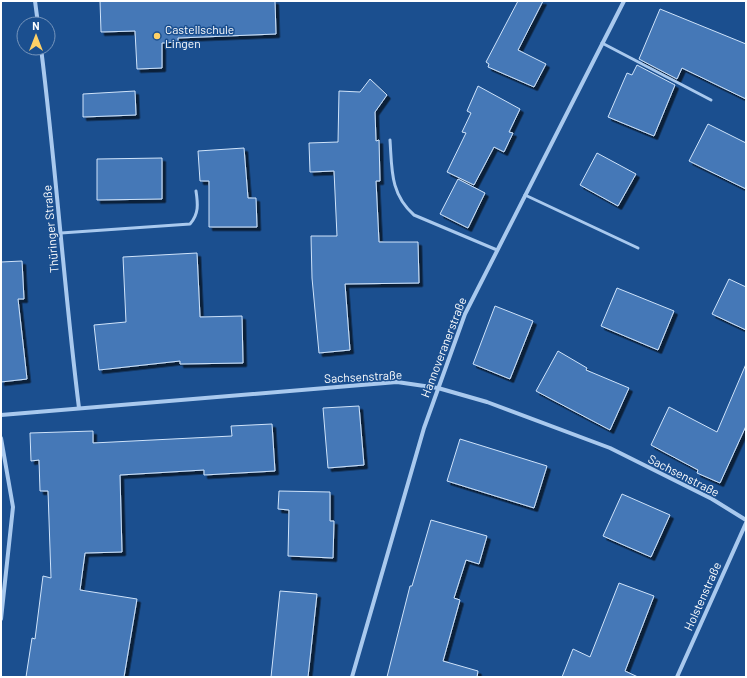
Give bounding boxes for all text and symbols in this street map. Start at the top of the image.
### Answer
north arrow [16,16,56,56]
text: N [32,19,40,32]
place label: Castellschule Lingen [165,22,234,50]
marker: Castellschule Lingen [152,31,162,41]
street label: Thüringer Straße [39,184,61,274]
street label: Hannoveranerstraße [417,295,469,399]
street label: Sachsenstraße [324,367,402,385]
street label: Sachsenstraße [646,451,722,499]
street label: Holstenstraße [681,560,723,632]

